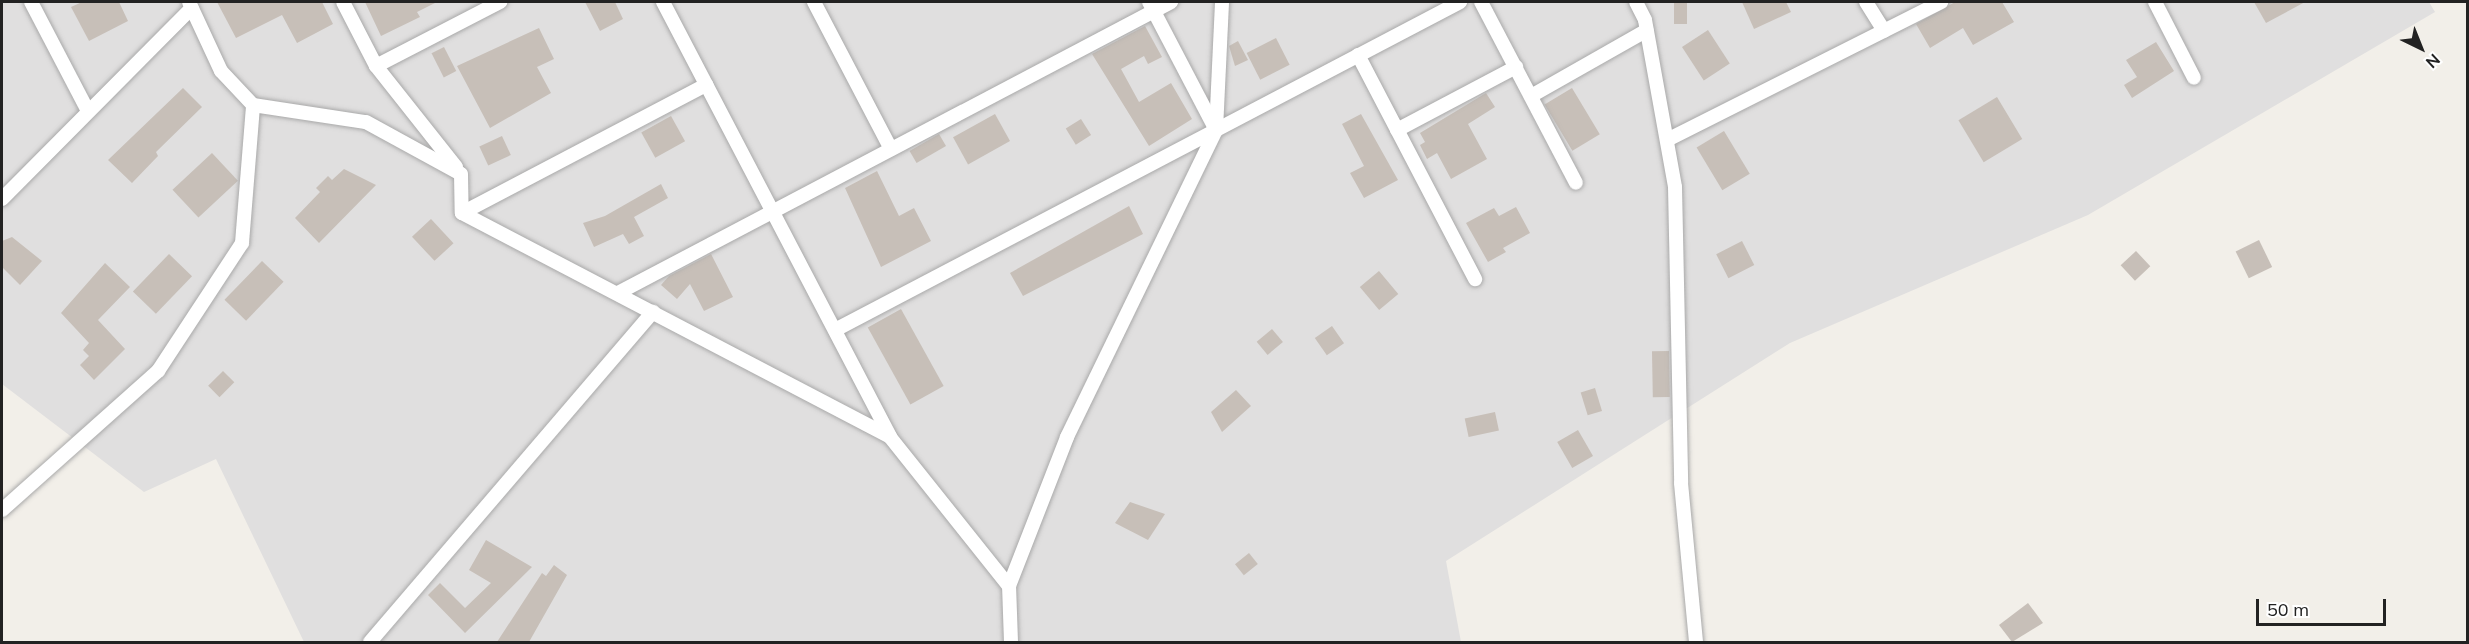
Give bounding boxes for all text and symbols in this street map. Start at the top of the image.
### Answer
north arrow [2391,18,2451,78]
text: N [2422,50,2445,73]
scale bar [2259,587,2390,625]
text: 50 m [2267,598,2309,621]

